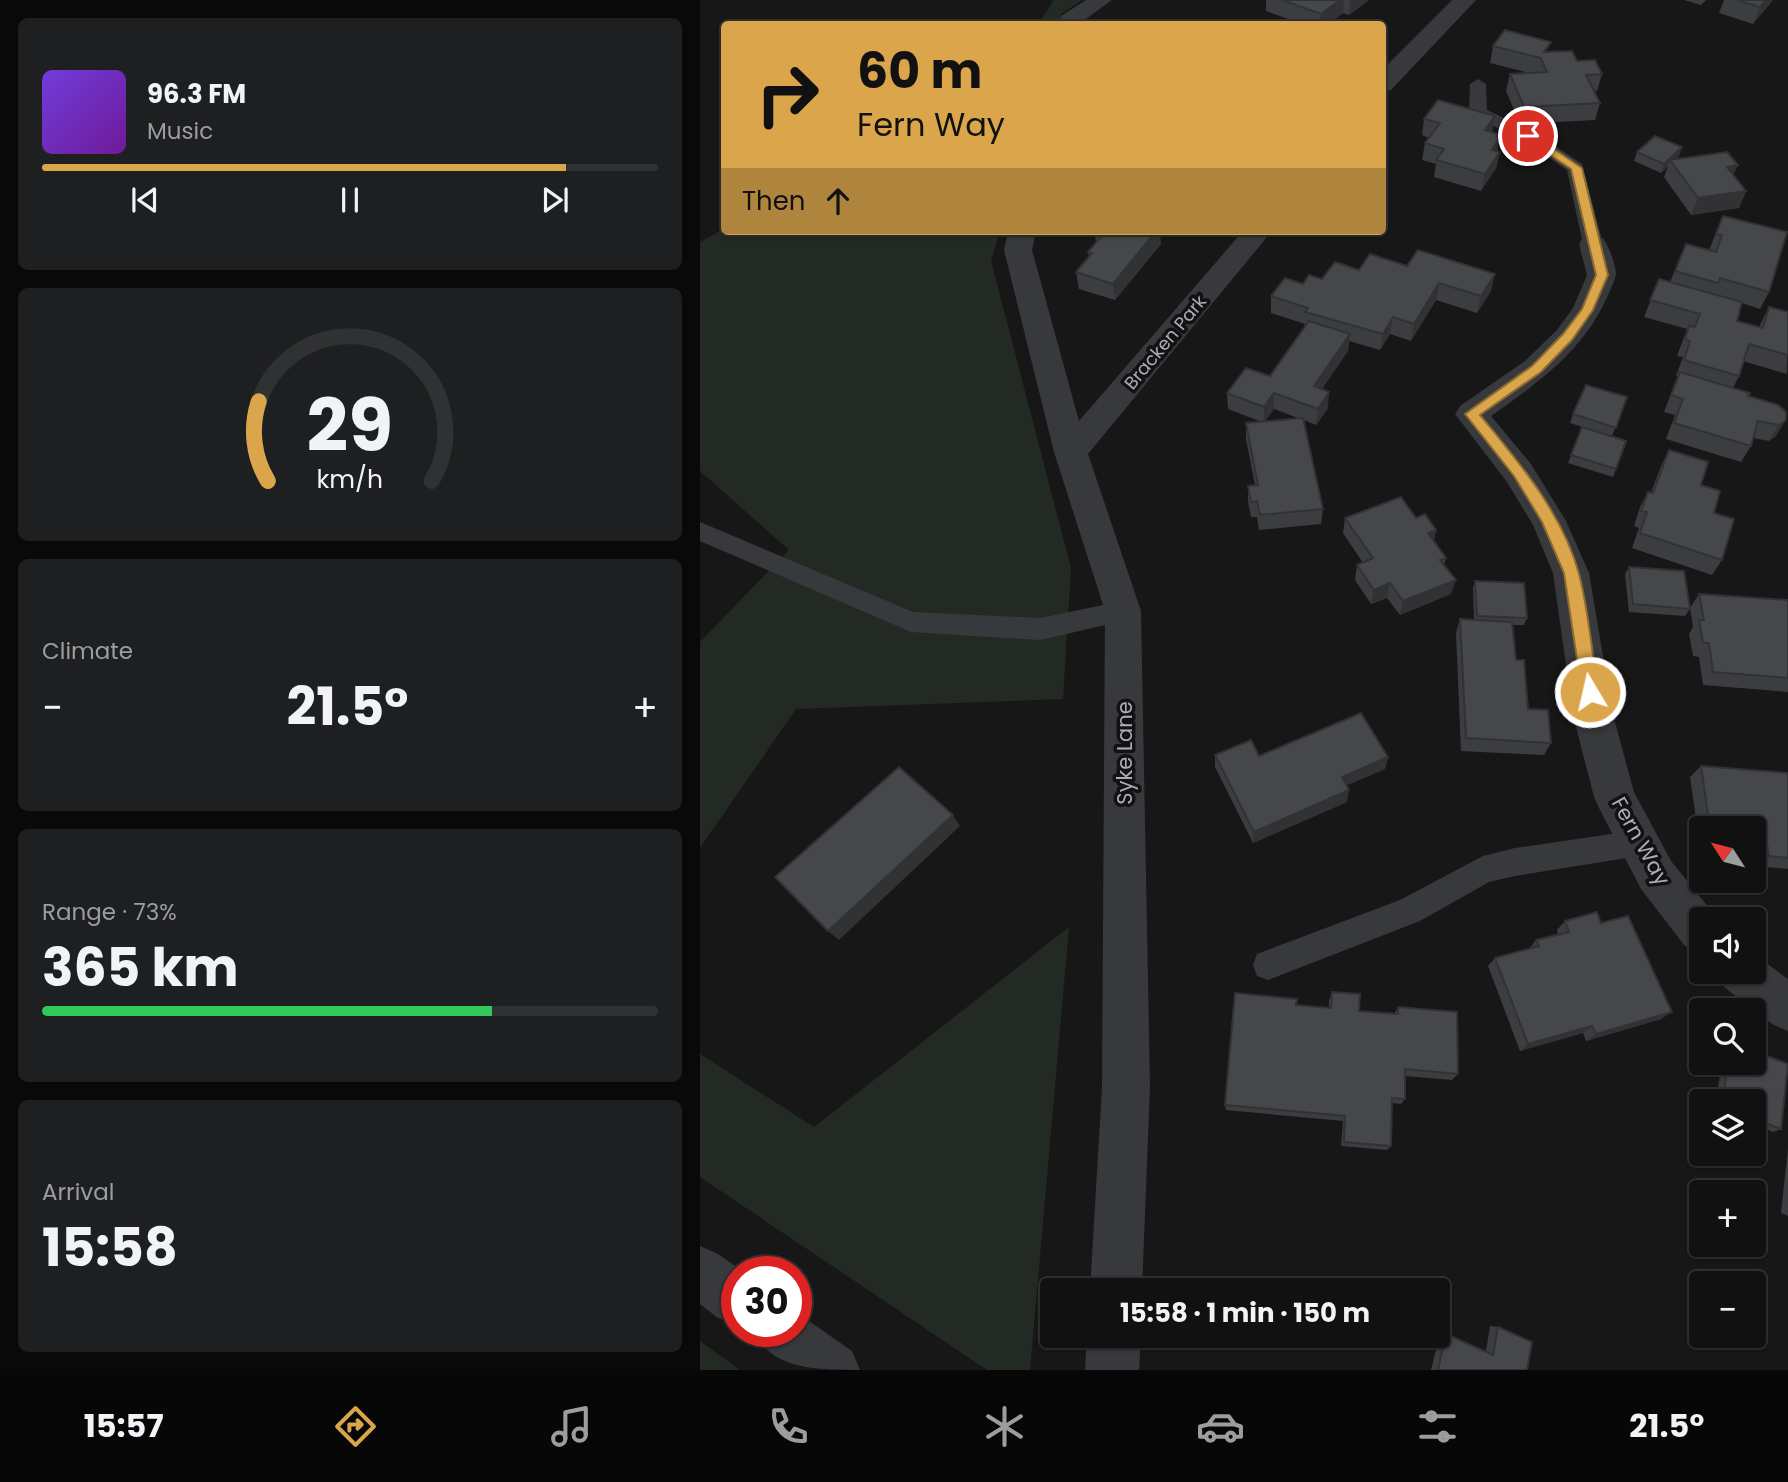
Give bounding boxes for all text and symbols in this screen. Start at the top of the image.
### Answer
text: 60 m [857,37,982,105]
icon: right [742,49,833,140]
text: 96.3 FM [147,76,246,112]
text: Fern Way [857,102,1005,147]
pin [1498,106,1558,166]
text: Music [147,115,213,147]
icon: arrive [1509,117,1547,155]
icon: previous [126,181,164,219]
icon: pause [331,181,369,219]
icon: next [536,181,574,219]
icon: ahead [819,182,857,220]
text: Then [742,183,805,219]
street label: Bracken Park [1118,289,1212,395]
text: 29 [307,375,393,476]
text: km/h [317,461,383,496]
text: Climate [42,635,133,667]
position arrow [1553,655,1627,729]
text: 21.5° [287,670,408,743]
text: − [42,681,63,734]
text: + [632,681,658,734]
street label: Syke Lane [1110,701,1139,805]
street label: Fern Way [1605,792,1677,891]
north arrow [1689,816,1766,892]
map controls [1689,816,1766,1348]
text: Range · 73% [42,896,177,928]
button: sound [1689,907,1766,984]
text: 365 km [42,931,239,1004]
button: search [1689,998,1766,1075]
button: layers [1689,1089,1766,1166]
text: Arrival [42,1176,114,1208]
button: + [1689,1180,1766,1257]
text: 15:58 [42,1211,178,1284]
speed limit sign: 30 [721,1256,812,1347]
button: − [1689,1271,1766,1348]
text: 15:58 · 1 min · 150 m [1120,1295,1370,1331]
icon: directions [331,1402,380,1451]
icon: music [547,1402,596,1451]
icon: phone [764,1402,813,1451]
icon: climate [980,1402,1029,1451]
icon: car [1196,1402,1245,1451]
icon: filters [1413,1402,1462,1451]
text: 15:57 [84,1403,164,1448]
text: 21.5° [1629,1403,1704,1448]

